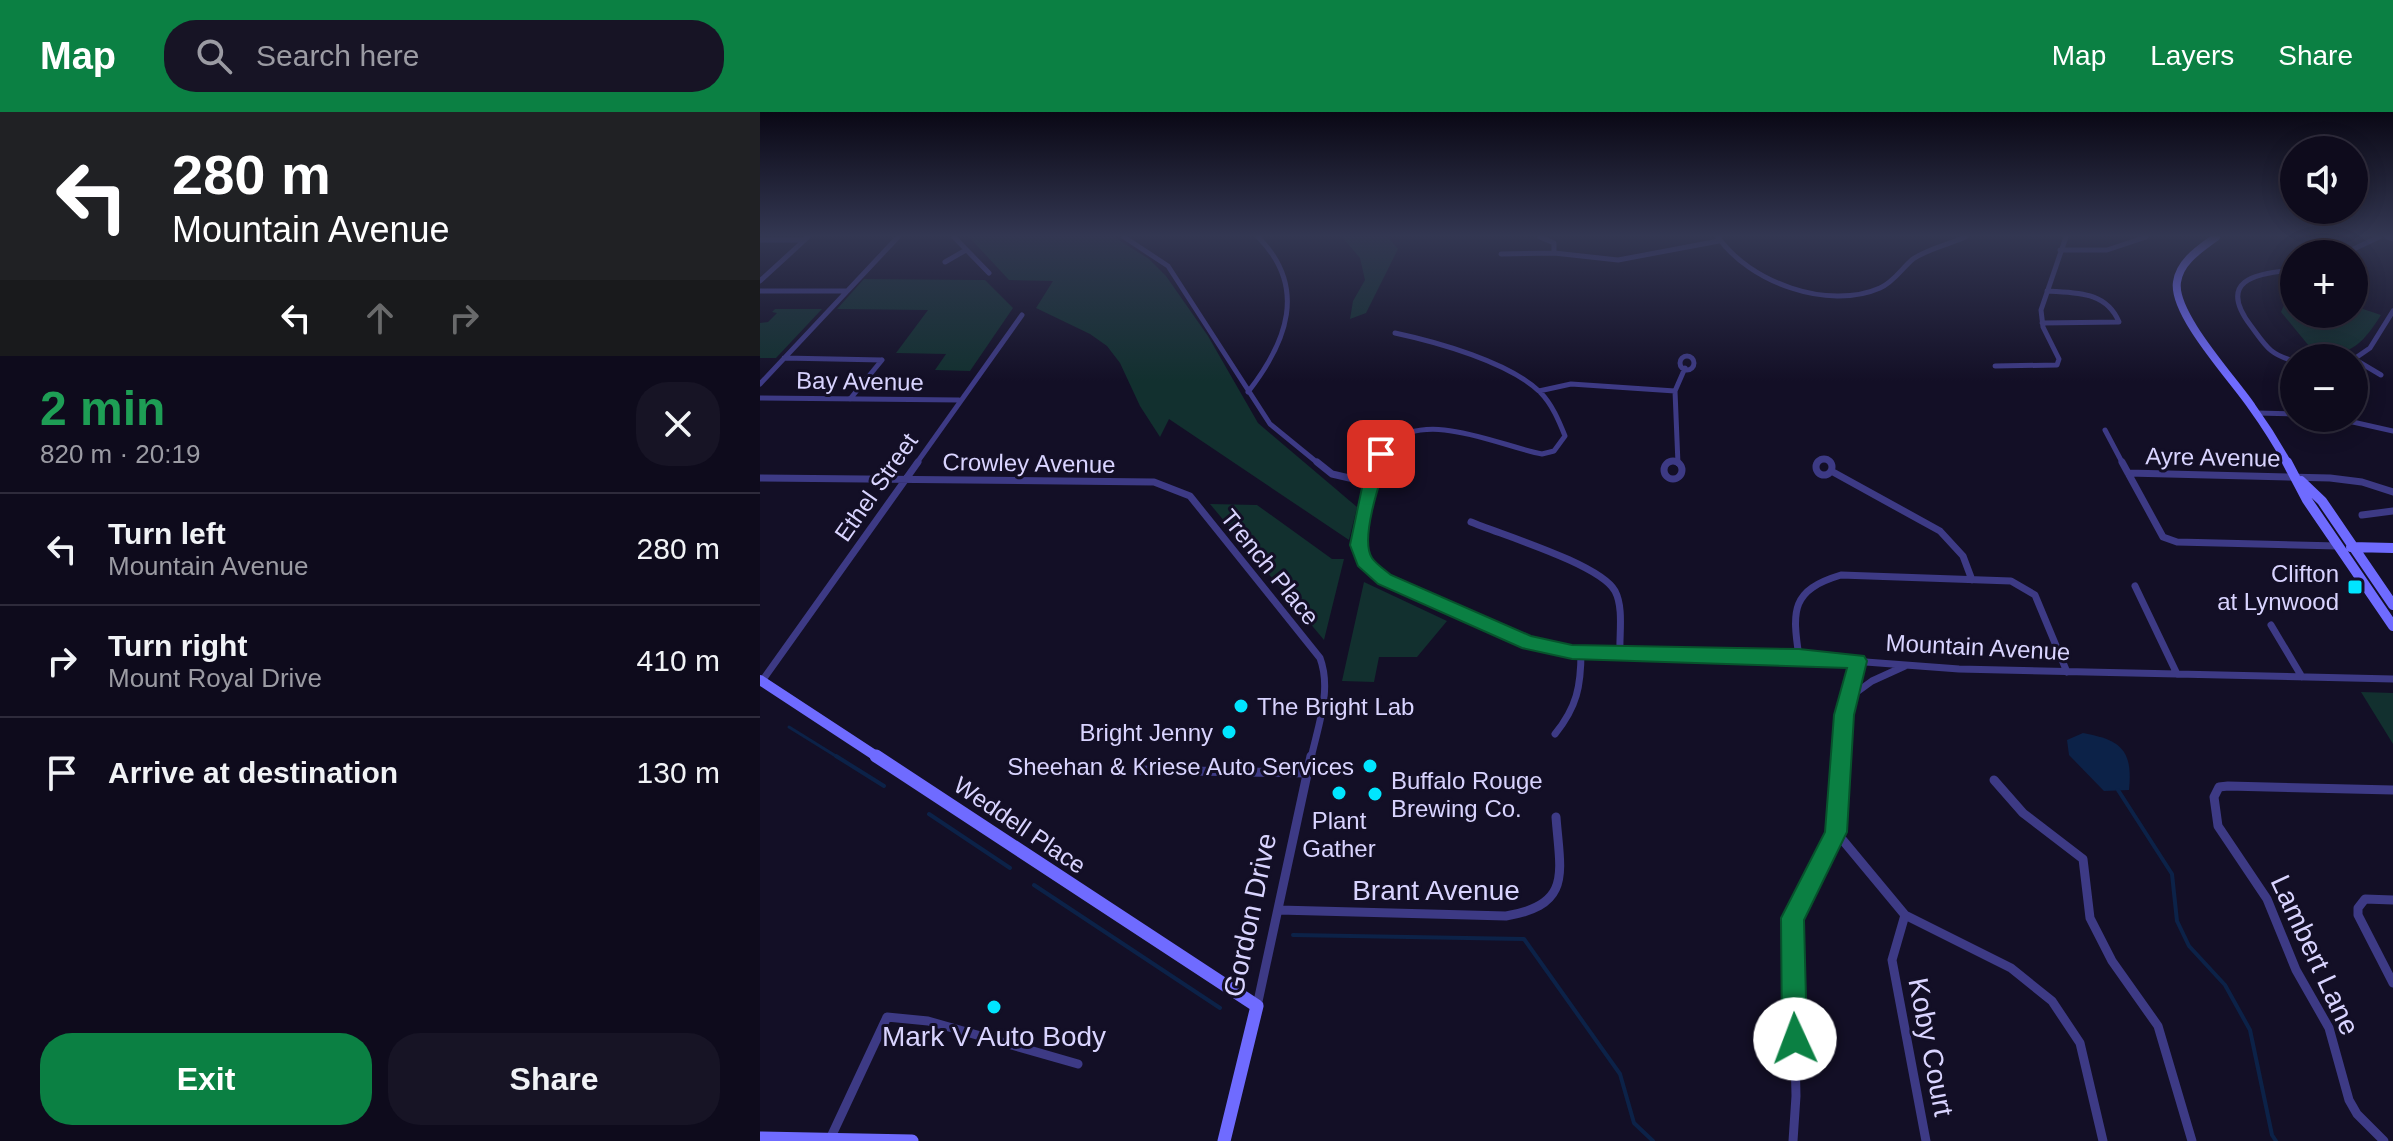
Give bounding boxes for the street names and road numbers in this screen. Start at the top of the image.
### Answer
street label: Bay Avenue [796,366,924,396]
street label: Ethel Street [829,428,923,546]
street label: Ayre Avenue [2145,442,2281,472]
street label: Crowley Avenue [942,448,1116,478]
street label: Trench Place [1215,504,1325,630]
street label: Mountain Avenue [1885,629,2071,665]
street label: Weddell Place [949,771,1091,879]
street label: Gordon Drive [1218,830,1282,1000]
street label: Lambert Lane [2264,870,2366,1040]
street label: Brant Avenue [1352,875,1520,906]
street label: Koby Court [1902,975,1960,1119]

